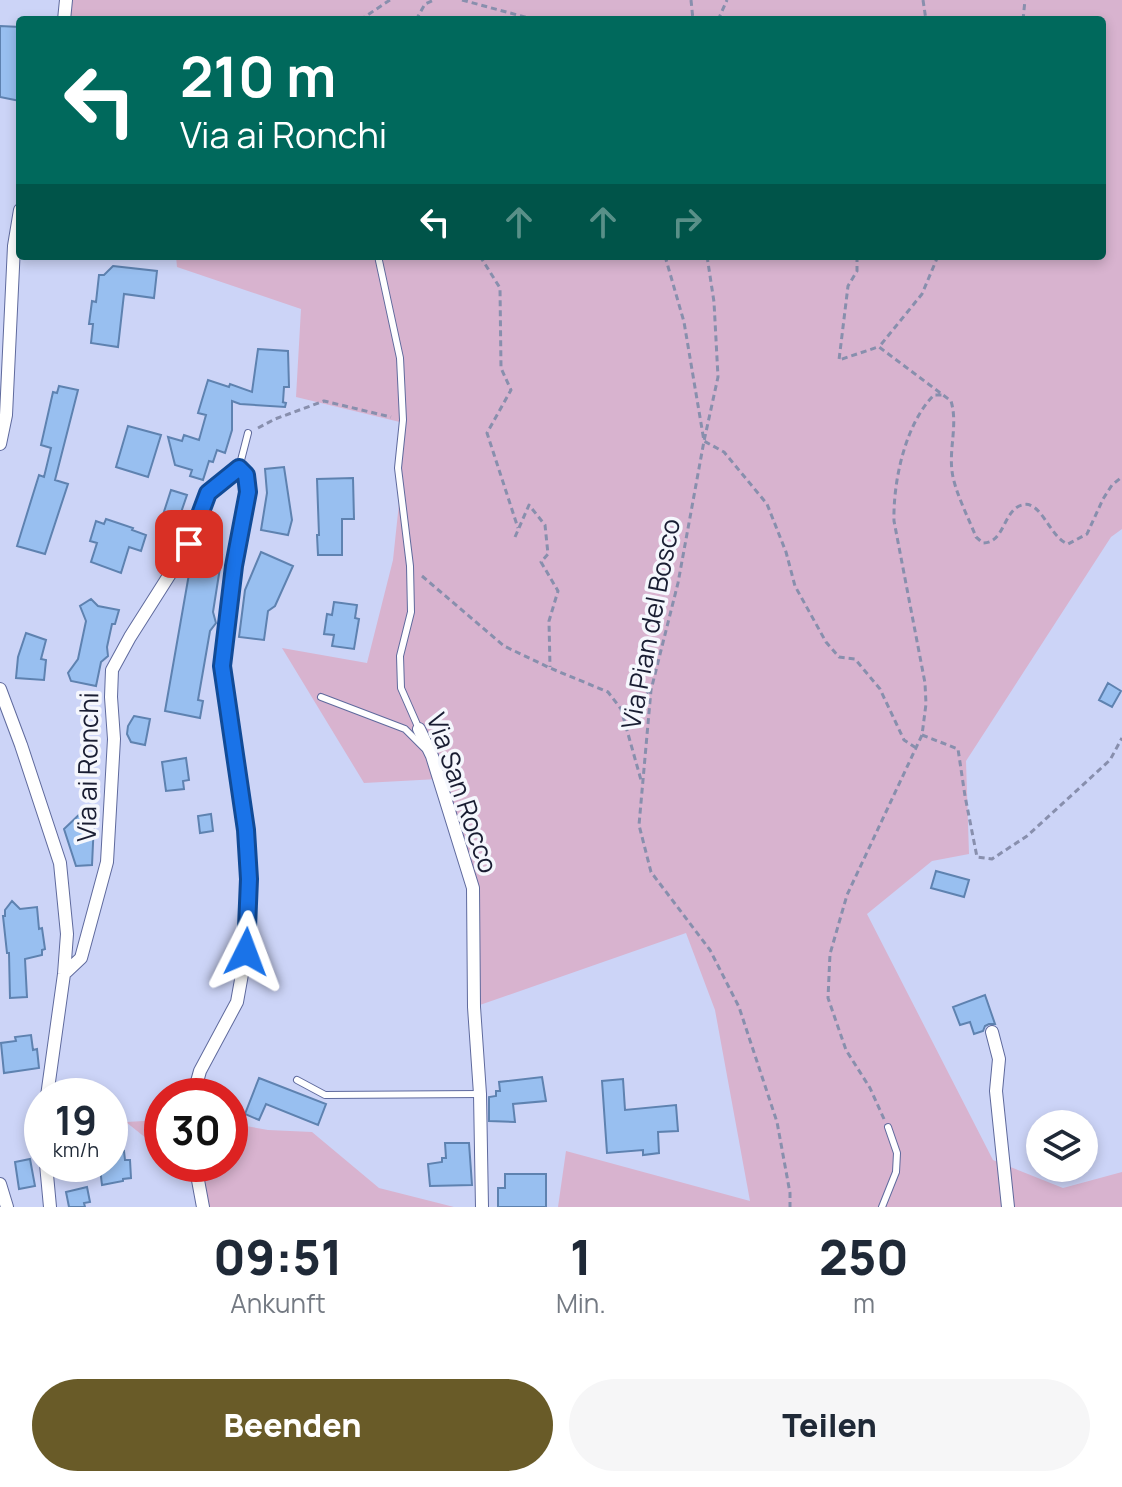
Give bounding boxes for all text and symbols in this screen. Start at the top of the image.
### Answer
text: 210 m [180,37,336,114]
icon: left [48,48,152,152]
text: Via ai Ronchi [180,110,387,159]
icon: left [413,200,457,244]
icon: ahead [497,200,541,244]
icon: ahead [581,200,625,244]
icon: right [665,200,709,244]
pin [155,510,223,578]
street label: Via Pian del Bosco [612,515,688,732]
icon: arrive [167,522,211,566]
street label: Via ai Ronchi [68,692,106,842]
street label: Via San Rocco [419,708,507,878]
position arrow [204,910,288,994]
speed limit sign: 30 [144,1078,248,1182]
text: 19 [55,1092,97,1147]
map controls [1026,1110,1098,1182]
button: layers [1026,1110,1098,1182]
text: km/h [53,1136,99,1163]
text: 09:51 [213,1224,343,1289]
text: 1 [570,1224,592,1289]
text: 250 [819,1224,909,1289]
text: Ankunft [230,1285,326,1321]
text: Min. [556,1285,606,1321]
text: m [853,1285,875,1321]
button: Beenden [32,1379,553,1471]
button: Teilen [569,1379,1090,1471]

